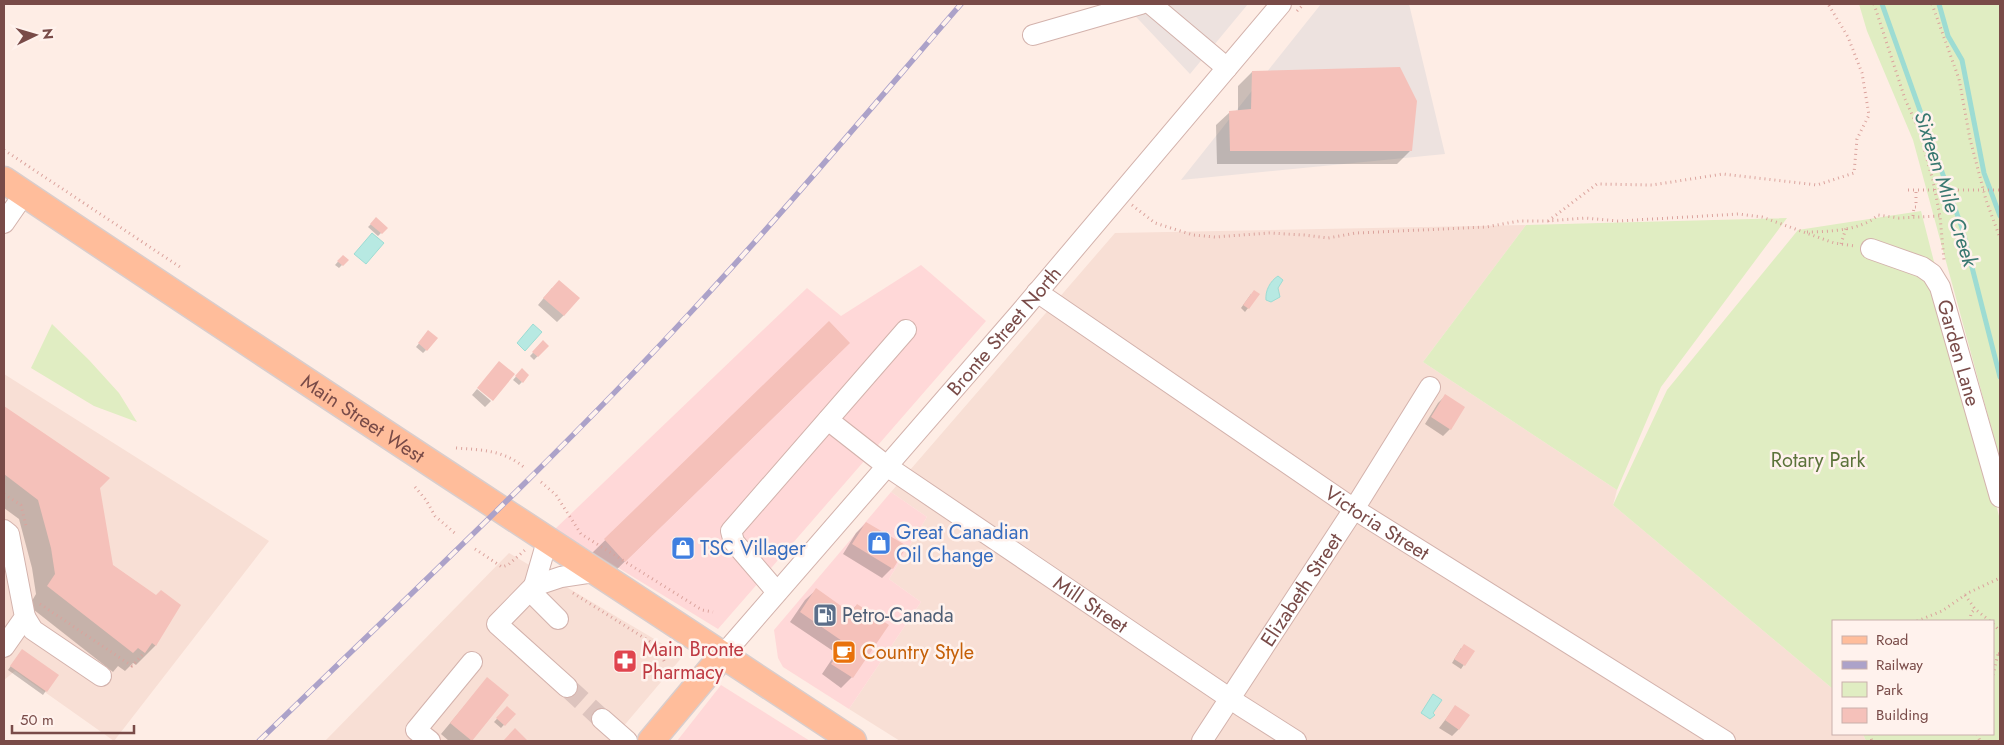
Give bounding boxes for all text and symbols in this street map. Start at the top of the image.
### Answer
north arrow [10,10,60,60]
text: N [38,27,58,40]
water label: Sixteen Mile Creek [1907,107,1986,272]
street label: Bronte Street North [940,260,1068,402]
street label: Garden Lane [1930,296,1988,410]
street label: Main Street West [295,367,431,470]
park label: Rotary Park [1771,446,1865,475]
street label: Victoria Street [1319,479,1435,567]
place label: Great Canadian Oil Change [896,518,1029,570]
street label: Elizabeth Street [1253,527,1349,652]
shop icon: Great Canadian Oil Change [866,530,892,556]
place label: TSC Villager [700,534,806,563]
shop icon: TSC Villager [670,535,696,561]
street label: Mill Street [1048,569,1134,640]
place label: Petro-Canada [842,601,954,630]
fuel station icon: Petro-Canada [812,602,838,628]
legend [1832,620,1994,735]
text: Road [1876,629,1908,651]
place label: Main Bronte Pharmacy [642,635,744,687]
place label: Country Style [862,638,974,667]
cafe icon: Country Style [831,639,857,665]
pharmacy icon: Main Bronte Pharmacy [612,648,638,674]
text: Railway [1876,654,1923,676]
text: Park [1876,679,1903,701]
scale bar [12,702,135,734]
text: Building [1876,704,1928,726]
text: 50 m [20,709,54,731]

